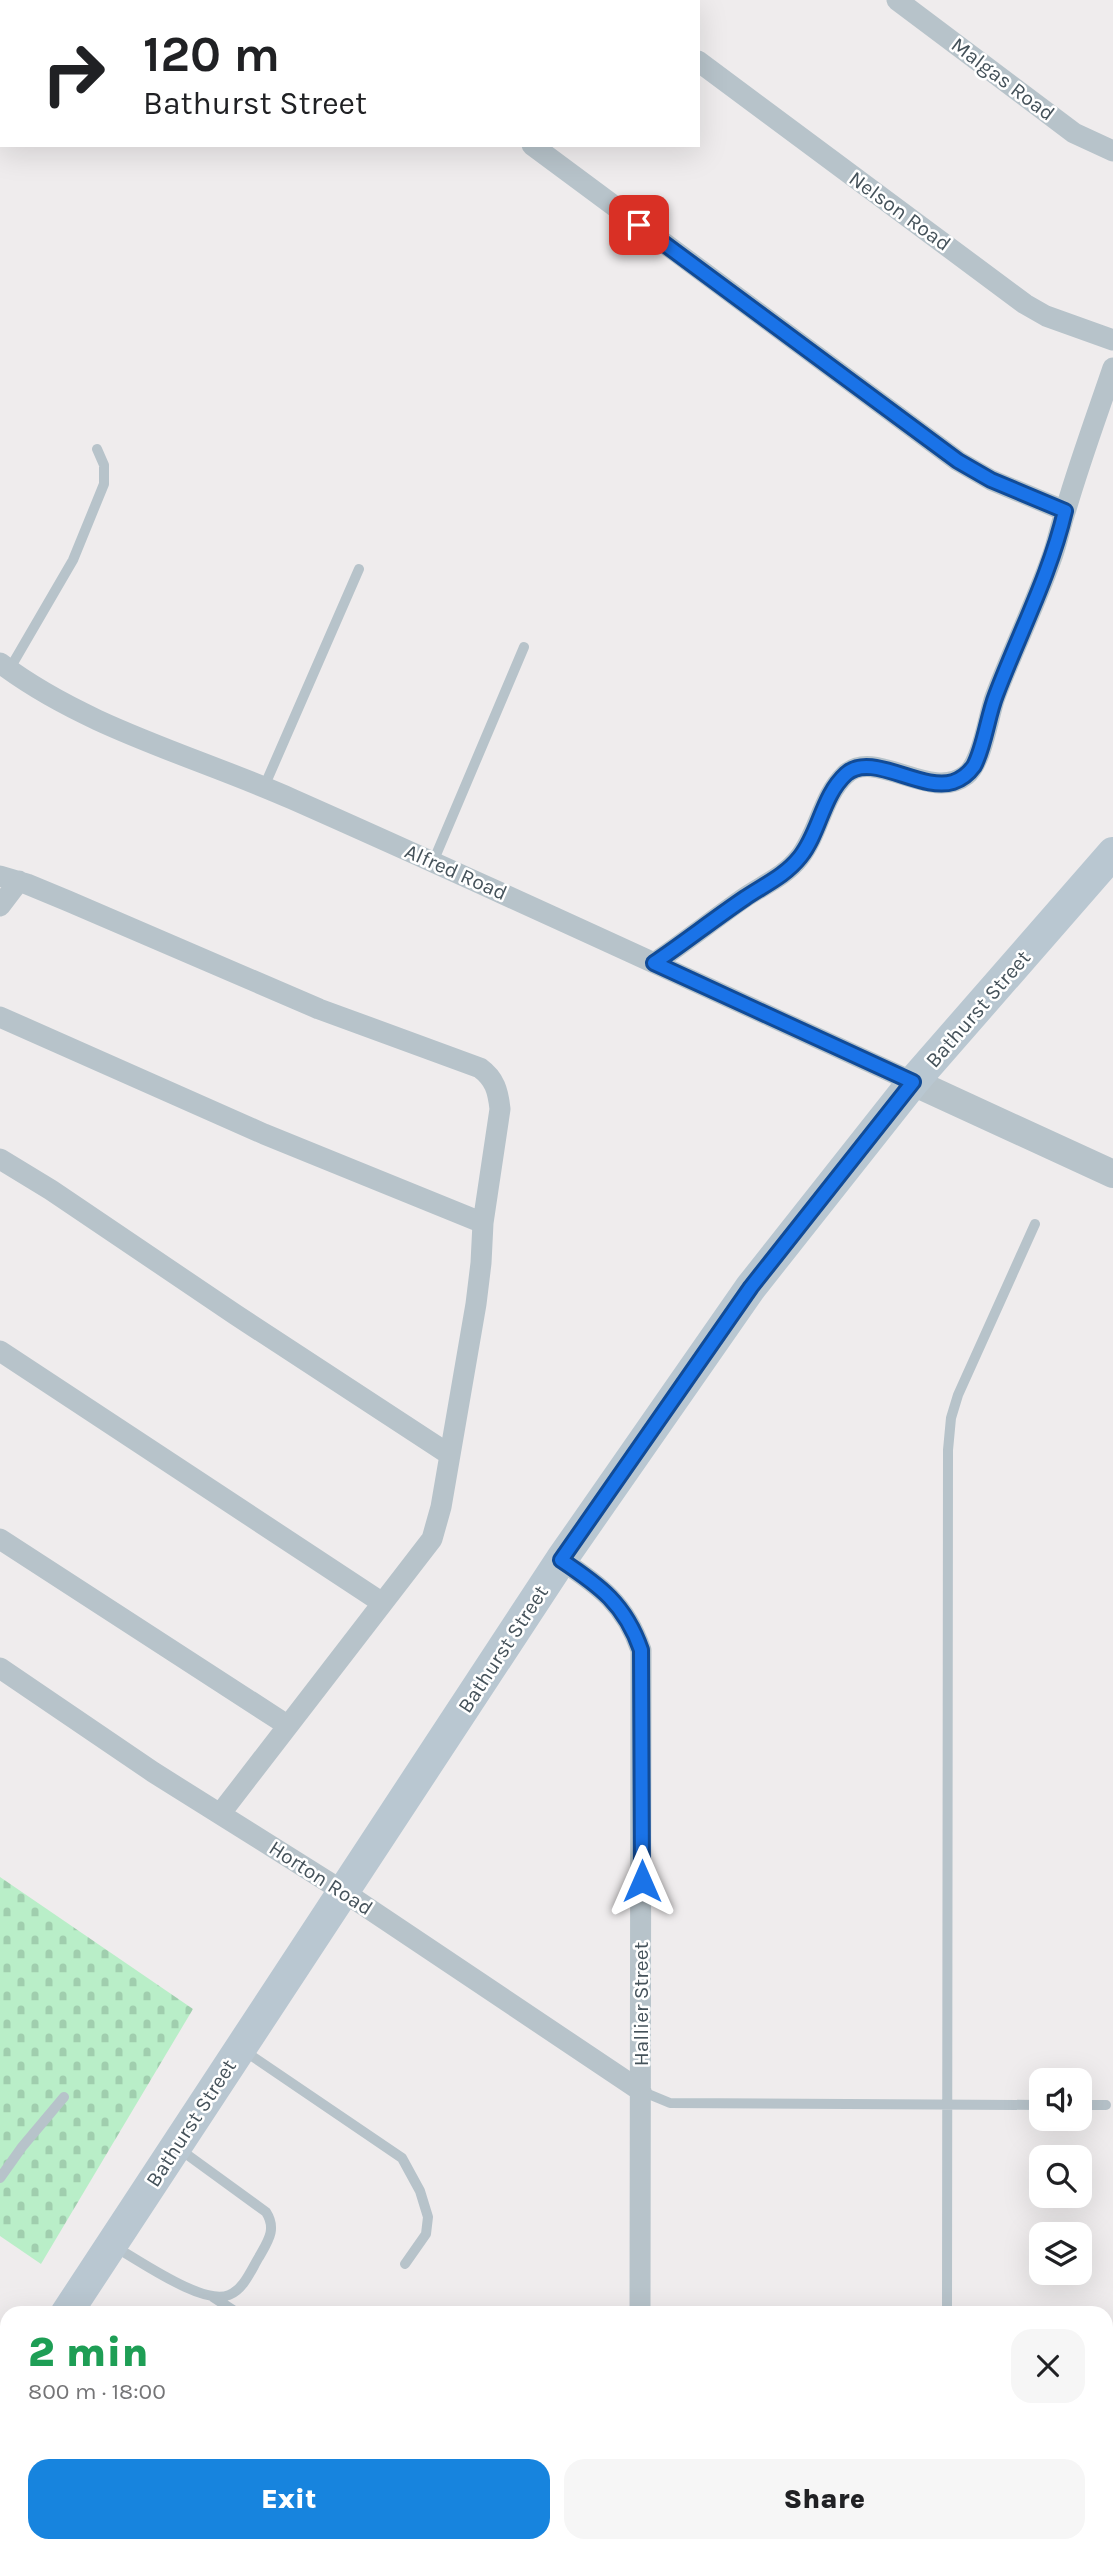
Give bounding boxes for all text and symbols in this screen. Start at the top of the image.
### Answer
text: 120 m [143,26,280,83]
icon: right [28,28,119,119]
street label: Malgas Road [947,32,1059,126]
text: Bathurst Street [143,85,367,122]
street label: Nelson Road [845,166,955,256]
pin [609,195,669,255]
icon: arrive [620,206,658,244]
street label: Alfred Road [401,839,511,905]
street label: Bathurst Street [921,946,1035,1072]
street label: Bathurst Street [453,1581,553,1717]
street label: Horton Road [265,1836,377,1920]
position arrow [605,1844,679,1918]
street label: Hallier Street [629,1942,653,2066]
street label: Bathurst Street [141,2055,241,2191]
map controls [1029,2068,1092,2285]
button: sound [1029,2068,1092,2131]
button: search [1029,2145,1092,2208]
button: layers [1029,2222,1092,2285]
text: 2 min [28,2327,148,2377]
button: close [1011,2329,1085,2403]
text: 800 m · 18:00 [28,2378,166,2405]
button: Exit [28,2459,550,2539]
button: Share [564,2459,1085,2539]

